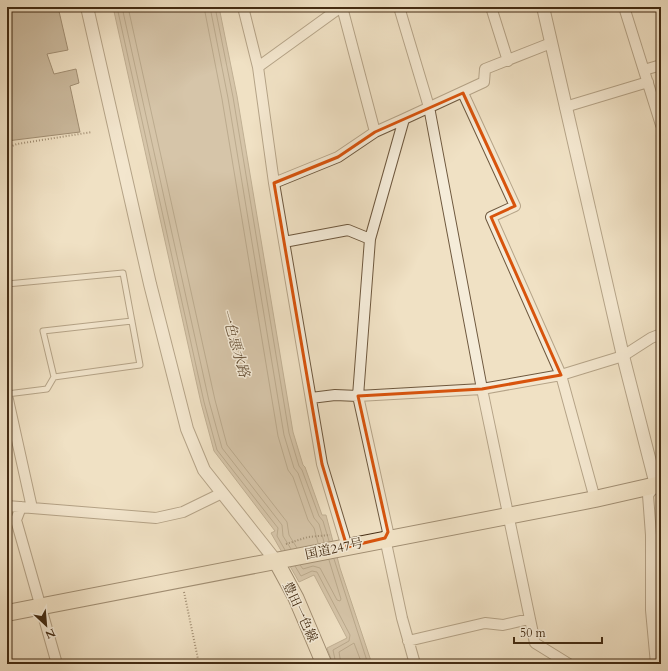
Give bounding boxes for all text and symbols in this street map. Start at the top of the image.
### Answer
water label: 一色悪水路 [216,307,254,380]
street label: 国道247号 [303,534,365,564]
street label: 豊田一色線 [278,579,322,645]
north arrow [26,605,66,645]
scale bar [514,619,602,645]
text: N [42,625,58,643]
text: 50 m [520,625,547,641]

